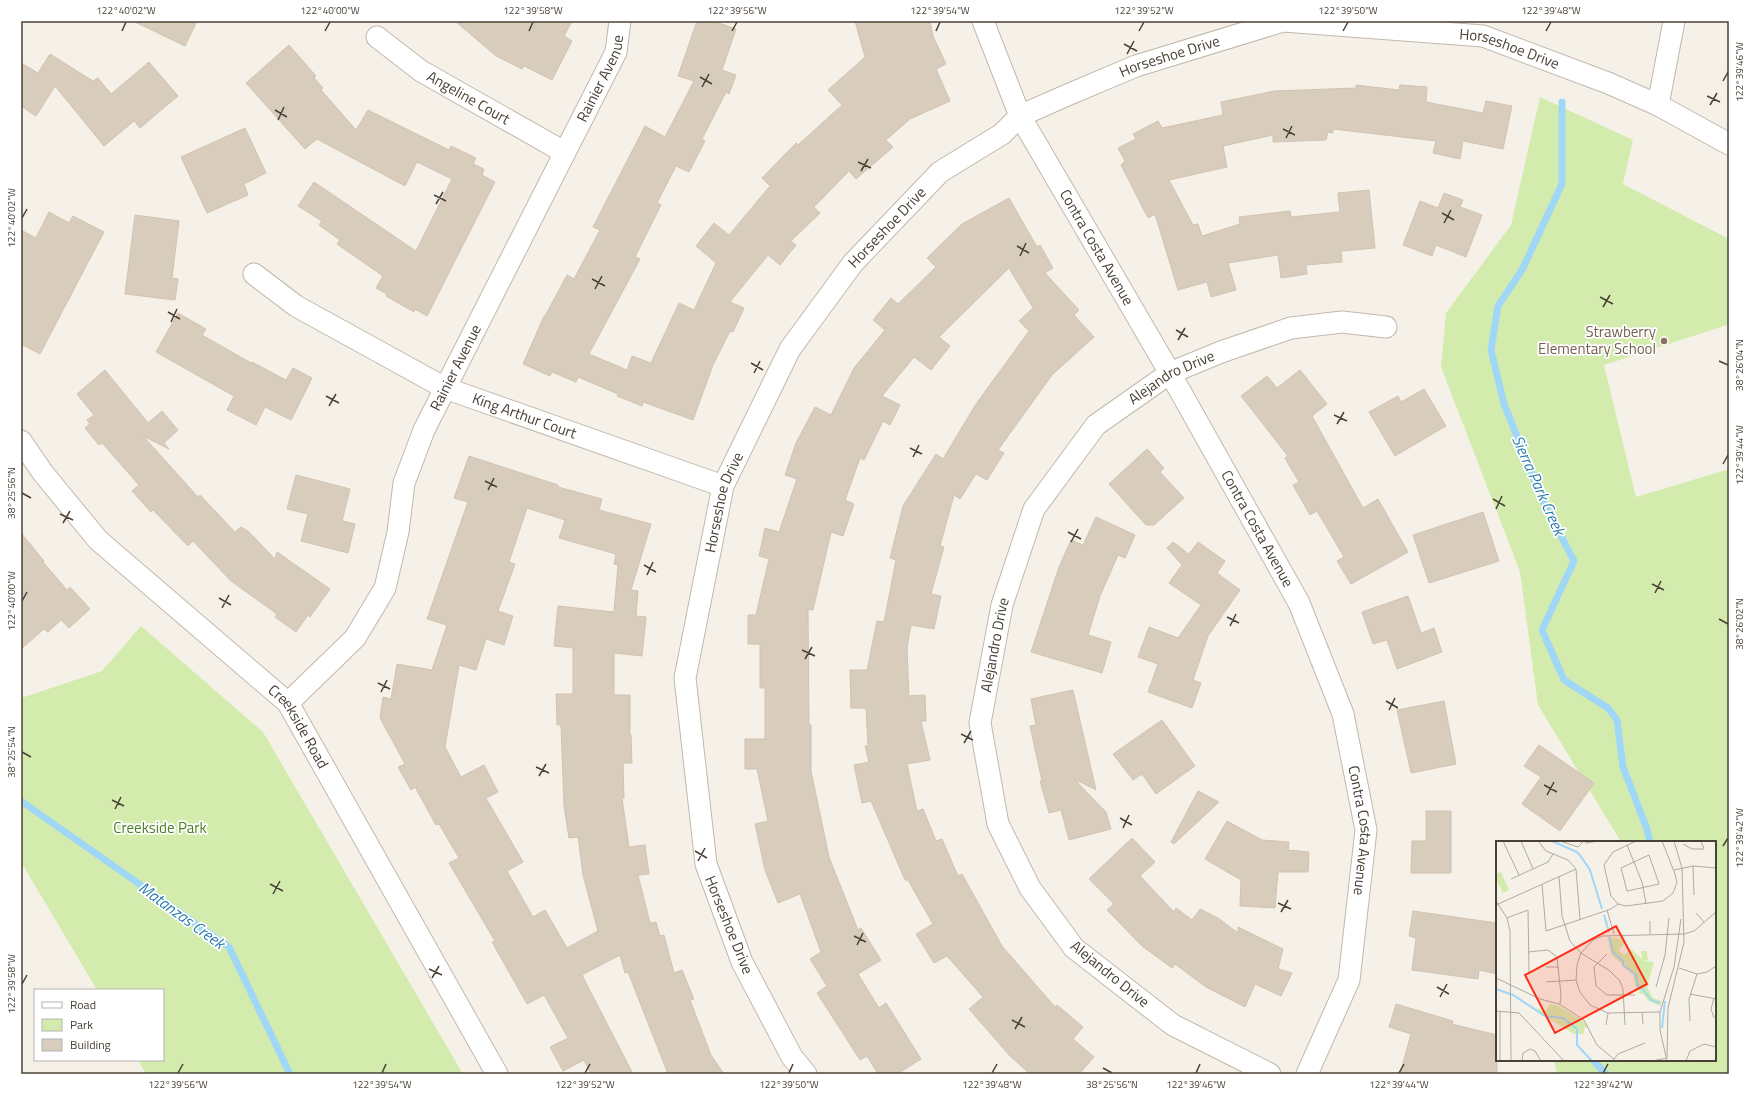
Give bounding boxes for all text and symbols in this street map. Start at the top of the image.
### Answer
text: 122°40'02"W [96,3,156,18]
text: 122°40'00"W [300,3,360,18]
text: 122°39'58"W [503,3,563,18]
text: 122°39'56"W [707,3,767,18]
text: 122°39'54"W [910,3,970,18]
text: 122°39'52"W [1114,3,1174,18]
text: 122°39'50"W [1318,3,1378,18]
text: 122°39'48"W [1521,3,1581,18]
street label: Horseshoe Drive [1459,22,1563,75]
street label: Horseshoe Drive [1115,29,1222,83]
street label: Rainier Avenue [570,33,629,126]
text: 122°39'46"W [1732,42,1747,102]
street label: Angeline Court [423,65,515,131]
street label: Horseshoe Drive [842,181,931,273]
street label: Contra Costa Avenue [1054,185,1140,310]
text: 122°40'02"W [4,188,19,248]
street label: Rainier Avenue [424,320,487,415]
place label: Strawberry Elementary School [1538,320,1656,360]
marker: Strawberry Elementary School [1659,336,1669,346]
text: 38°26'04"N [1732,339,1747,391]
street label: Alejandro Drive [1123,344,1218,410]
street label: King Arthur Court [469,386,581,445]
text: 122°39'44"W [1732,425,1747,485]
water label: Sierra Park Creek [1506,431,1573,541]
street label: Horseshoe Drive [698,448,749,555]
street label: Contra Costa Avenue [1216,466,1300,591]
text: 38°25'56"N [4,467,19,519]
text: 122°40'00"W [4,571,19,631]
street label: Alejandro Drive [974,594,1015,694]
text: 38°26'02"N [1732,598,1747,650]
street label: Creekside Road [263,679,335,773]
text: 38°25'54"N [4,726,19,778]
street label: Contra Costa Avenue [1342,763,1378,897]
text: 122°39'42"W [1732,808,1747,868]
park label: Creekside Park [113,816,207,839]
inset map [1496,841,1716,1061]
street label: Horseshoe Drive [699,872,760,977]
water label: Matanzas Creek [134,876,232,956]
street label: Alejandro Drive [1066,935,1155,1013]
text: 122°39'58"W [4,954,19,1014]
legend [34,989,164,1061]
text: Road [70,995,96,1014]
text: Park [70,1015,93,1034]
text: Building [70,1035,111,1054]
text: 122°39'56"W [148,1077,208,1092]
text: 122°39'54"W [352,1077,412,1092]
text: 122°39'52"W [555,1077,615,1092]
text: 122°39'50"W [759,1077,819,1092]
text: 122°39'48"W [962,1077,1022,1092]
text: 38°25'56"N [1086,1077,1138,1092]
text: 122°39'46"W [1166,1077,1226,1092]
text: 122°39'44"W [1369,1077,1429,1092]
text: 122°39'42"W [1573,1077,1633,1092]

